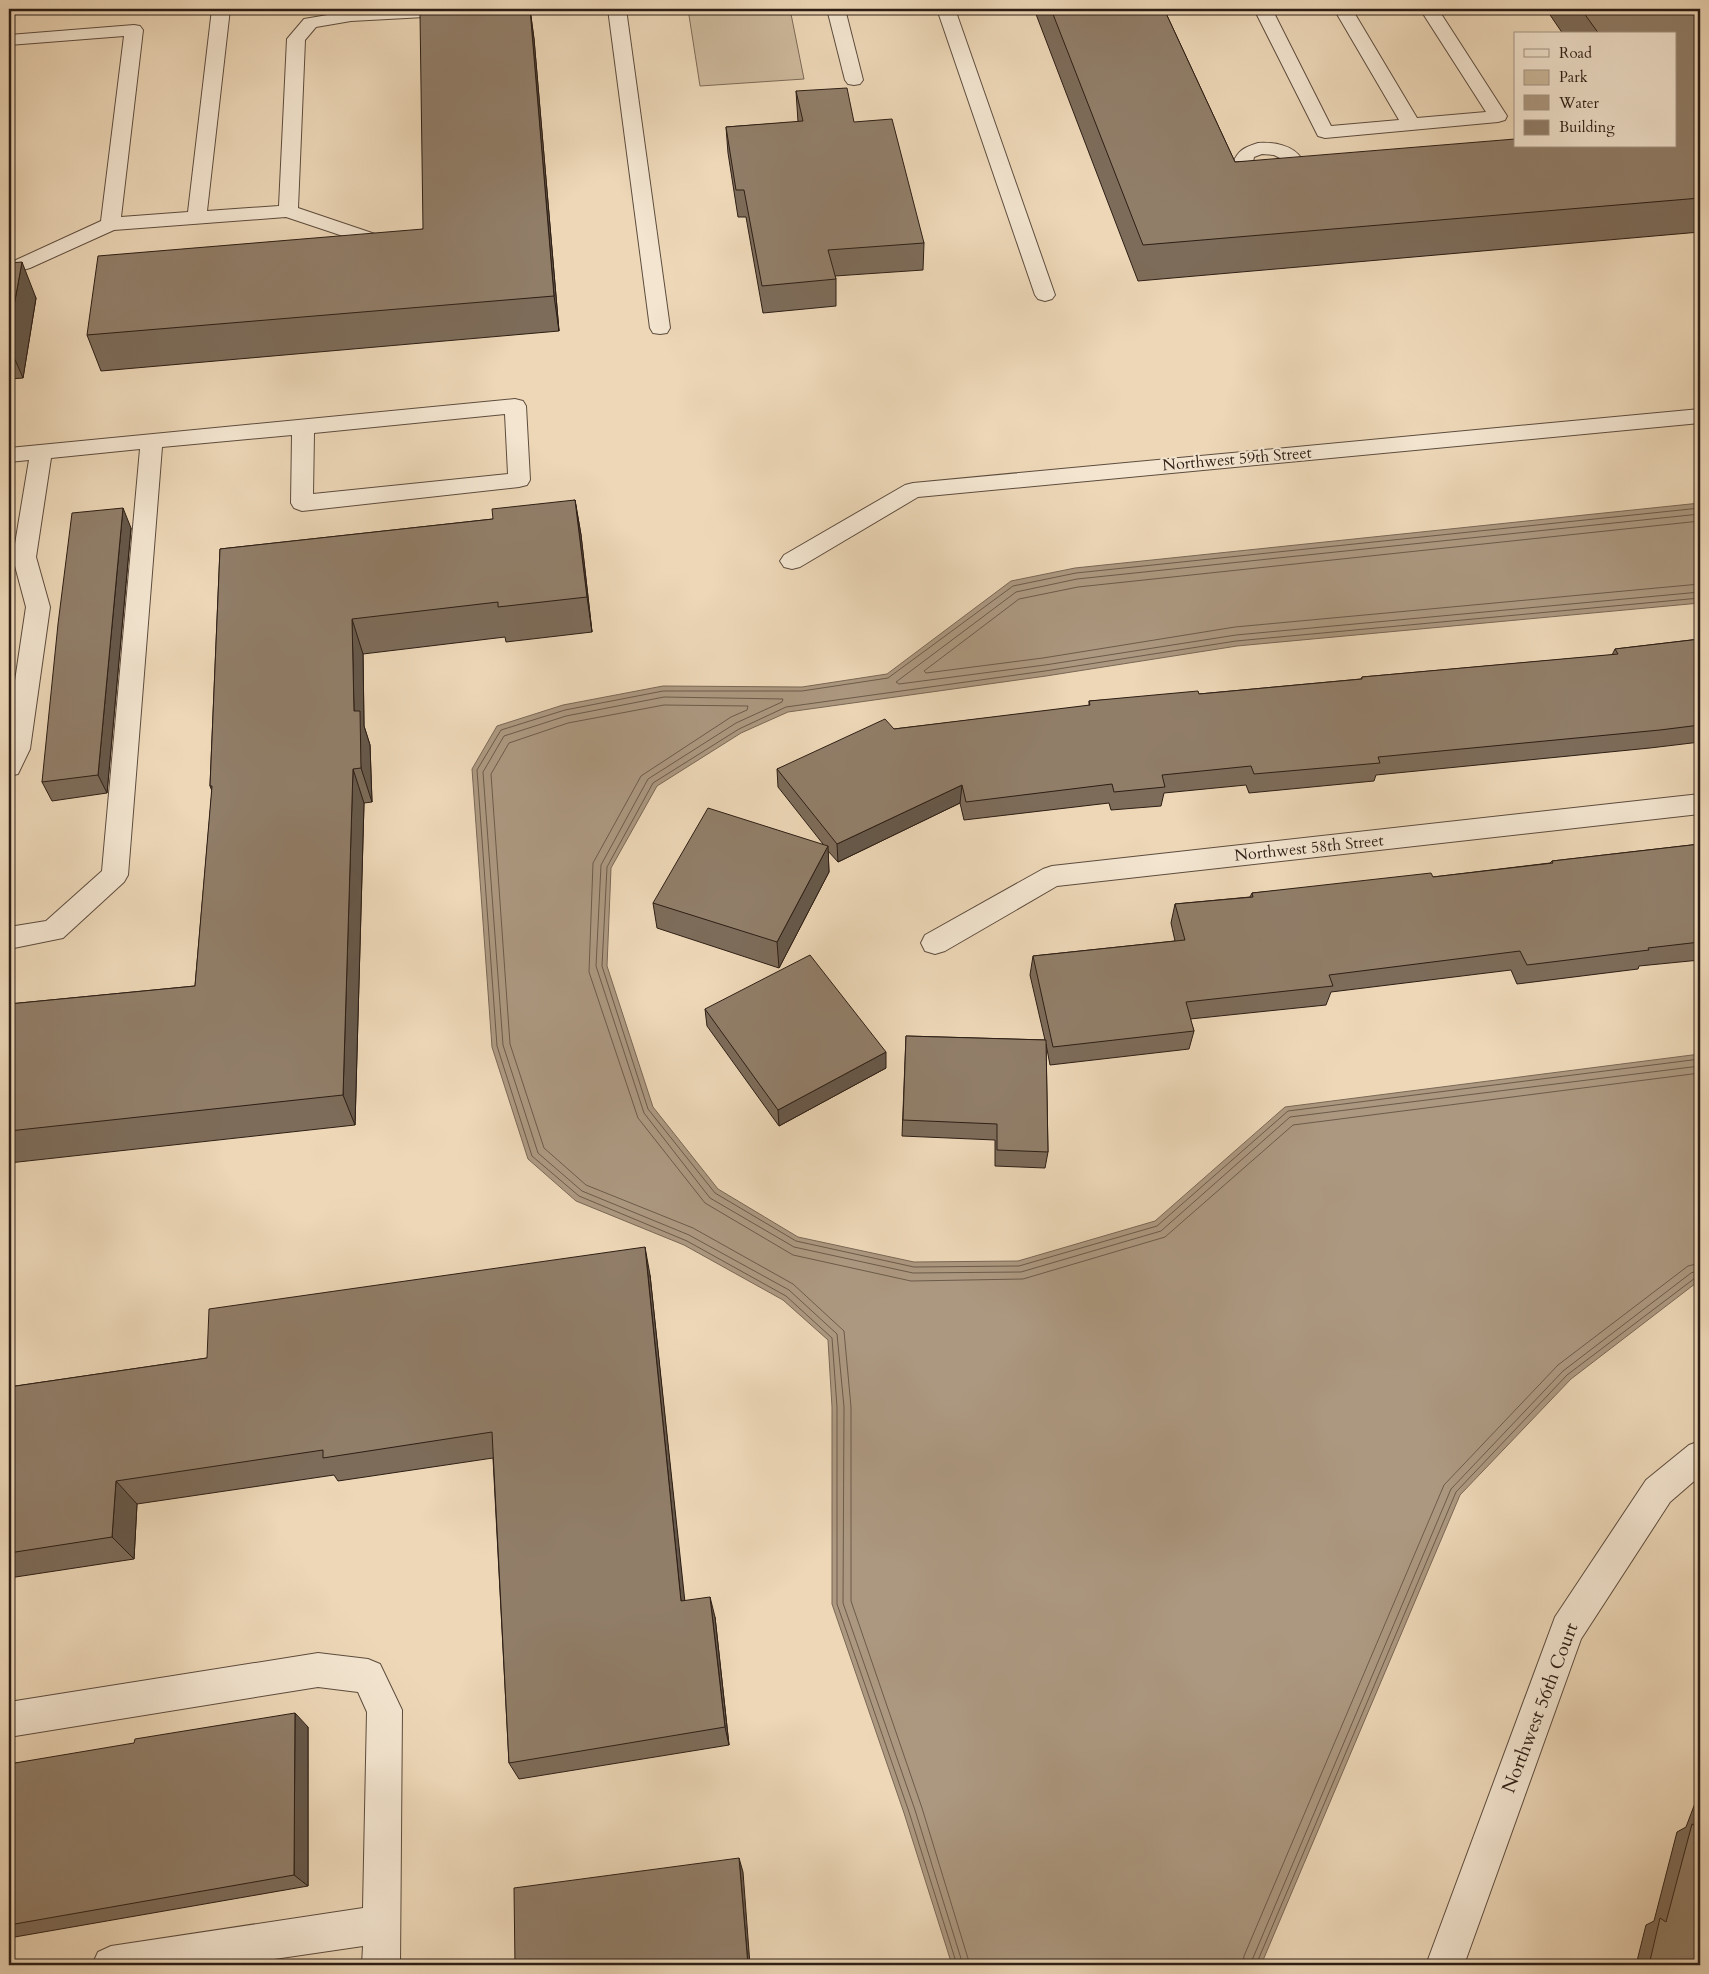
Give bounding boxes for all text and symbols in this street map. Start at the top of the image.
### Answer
legend [1514,32,1676,148]
text: Road [1559,43,1592,63]
text: Park [1559,67,1588,87]
text: Water [1558,93,1600,113]
text: Building [1559,117,1615,137]
street label: Northwest 59th Street [1161,442,1313,476]
street label: Northwest 58th Street [1233,829,1385,867]
street label: Northwest 56th Court [1496,1619,1584,1797]

